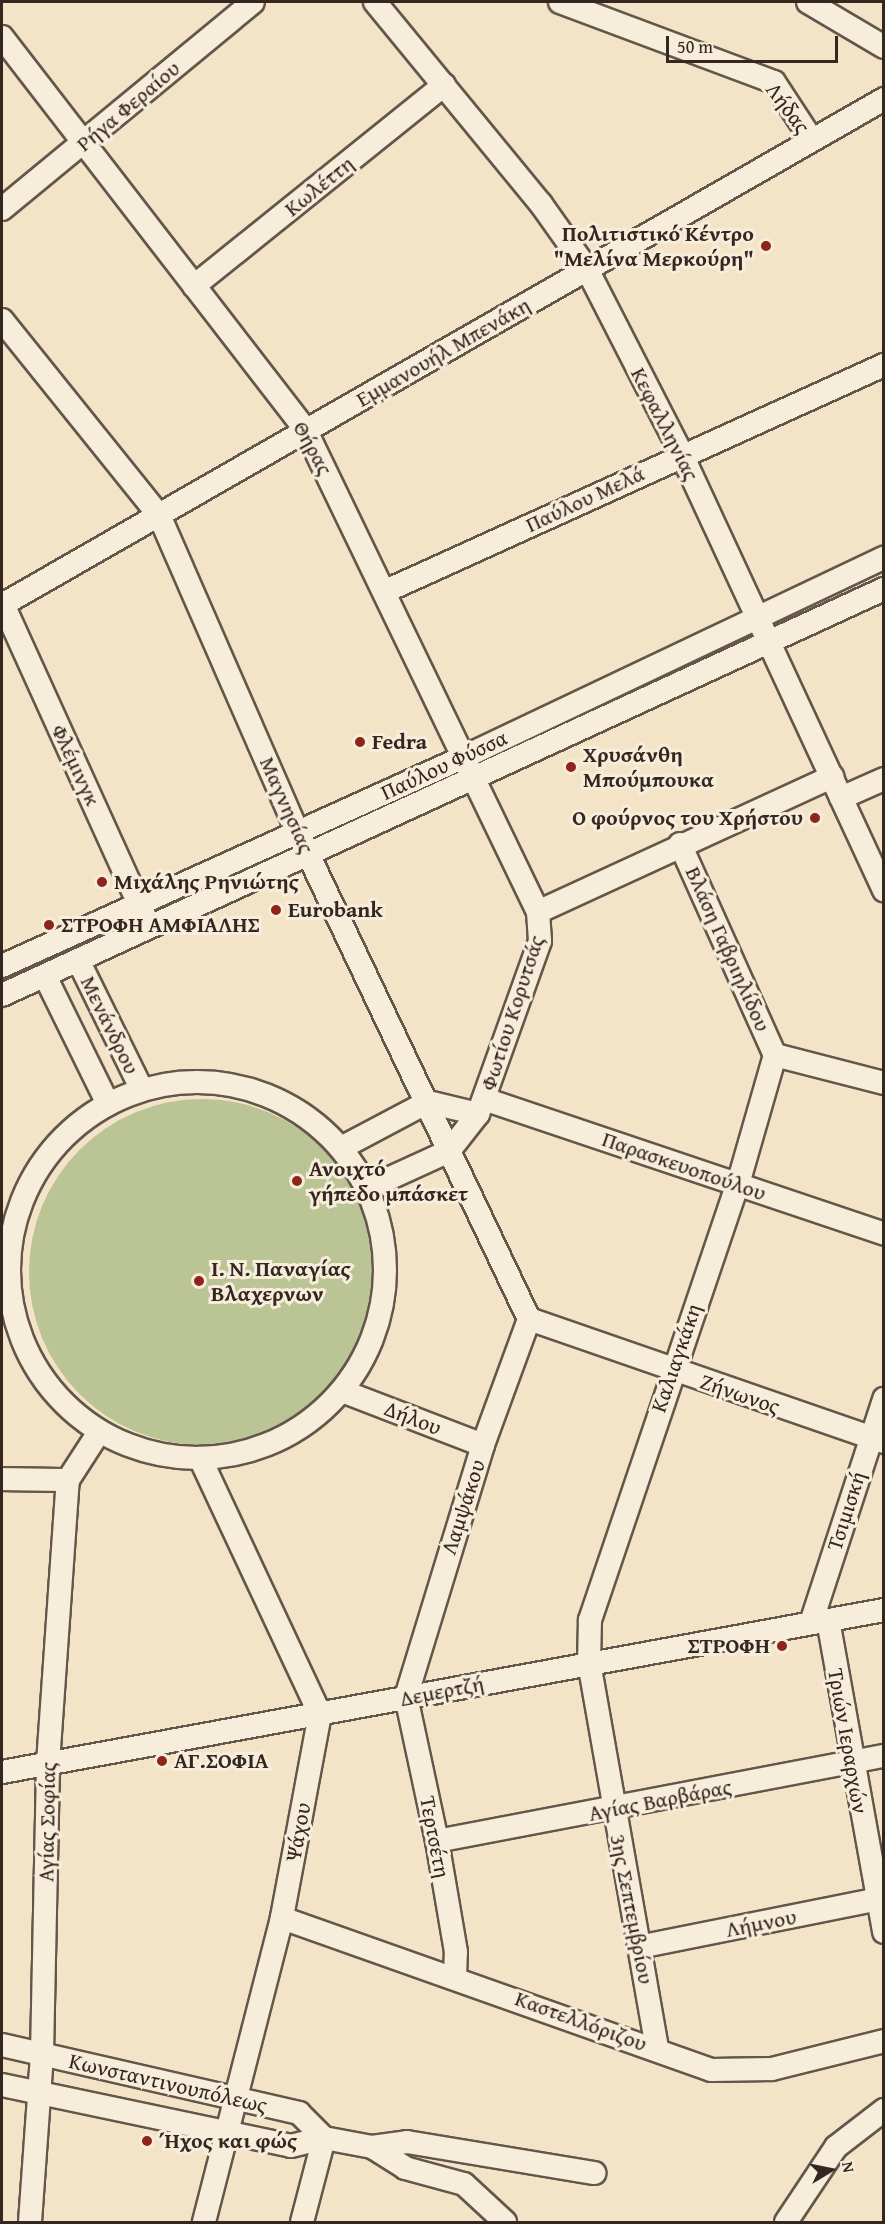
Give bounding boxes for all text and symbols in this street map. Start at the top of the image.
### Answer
scale bar [669,24,842,62]
text: 50 m [677,33,713,60]
street label: Ρήγα Φεραίου [71,55,185,157]
street label: Λήδας [760,77,816,139]
street label: Κωλέττη [279,150,359,222]
place label: Πολιτιστικό Κέντρο "Μελίνα Μερκούρη" [554,220,754,272]
marker: Πολιτιστικό Κέντρο "Μελίνα Μερκούρη" [759,239,773,253]
street label: Εμμανουήλ Μπενάκη [351,291,535,413]
street label: Κεφαλληνίας [625,363,705,485]
street label: Θήρας [288,416,338,480]
street label: Παύλου Μελά [521,460,649,538]
street label: Φλέμινγκ [46,720,106,810]
street label: Παύλου Φύσσα [377,724,511,806]
place label: Fedra [372,729,427,755]
marker: Fedra [353,735,367,749]
place label: Χρυσάνθη Μπούμπουκα [583,741,714,792]
street label: Μαγνησίας [254,753,320,857]
marker: Χρυσάνθη Μπούμπουκα [564,760,578,774]
place label: Ο φούρνος του Χρήστου [572,805,803,831]
marker: Ο φούρνος του Χρήστου [808,811,822,825]
street label: Βλάση Γαβριηλίδου [680,862,776,1036]
place label: Μιχάλης Ρηνιώτης [114,869,299,895]
marker: Μιχάλης Ρηνιώτης [95,875,109,889]
place label: Eurobank [288,897,383,923]
marker: Eurobank [269,903,283,917]
place label: ΣΤΡΟΦΗ ΑΜΦΙΑΛΗΣ [61,912,260,938]
marker: ΣΤΡΟΦΗ ΑΜΦΙΑΛΗΣ [42,918,56,932]
street label: Φωτίου Κορυτσάς [474,932,550,1094]
street label: Μενάνδρου [75,972,145,1078]
street label: Παρασκευοπούλου [599,1126,769,1206]
place label: Ανοιχτό γήπεδο μπάσκετ [309,1155,468,1206]
marker: Ανοιχτό γήπεδο μπάσκετ [290,1174,304,1188]
place label: Ι. Ν. Παναγίας Βλαχερνων [211,1255,351,1306]
marker: Ι. Ν. Παναγίας Βλαχερνων [192,1274,206,1288]
street label: Καλιαγκάκη [645,1300,707,1416]
street label: Ζήνωνος [697,1368,783,1420]
street label: Δήλου [381,1395,445,1441]
street label: Λαμψάκου [435,1456,491,1558]
street label: Τσιμισκή [821,1468,871,1554]
place label: ΣΤΡΟΦΗ [688,1633,770,1659]
marker: ΣΤΡΟΦΗ [775,1639,789,1653]
street label: Τριών Ιεραρχών [822,1666,874,1816]
street label: Δεμερτζή [398,1670,486,1712]
place label: ΑΓ.ΣΟΦΙΑ [174,1748,269,1774]
marker: ΑΓ.ΣΟΦΙΑ [155,1754,169,1768]
street label: Αγίας Σοφίας [33,1762,61,1882]
street label: Αγίας Βαρβάρας [586,1773,734,1827]
street label: Τερτσέτη [414,1794,456,1880]
street label: Ψάχου [280,1800,316,1864]
street label: 3ης Σεπτεμβρίου [605,1832,659,1986]
street label: Λήμνου [723,1903,799,1943]
street label: Καστελλόριζου [512,1985,650,2057]
street label: Κωνσταντινουπόλεως [66,2047,270,2119]
place label: Ήχος και φώς [159,2128,297,2154]
marker: Ήχος και φώς [140,2134,154,2148]
north arrow [801,2140,861,2200]
text: N [836,2160,861,2174]

